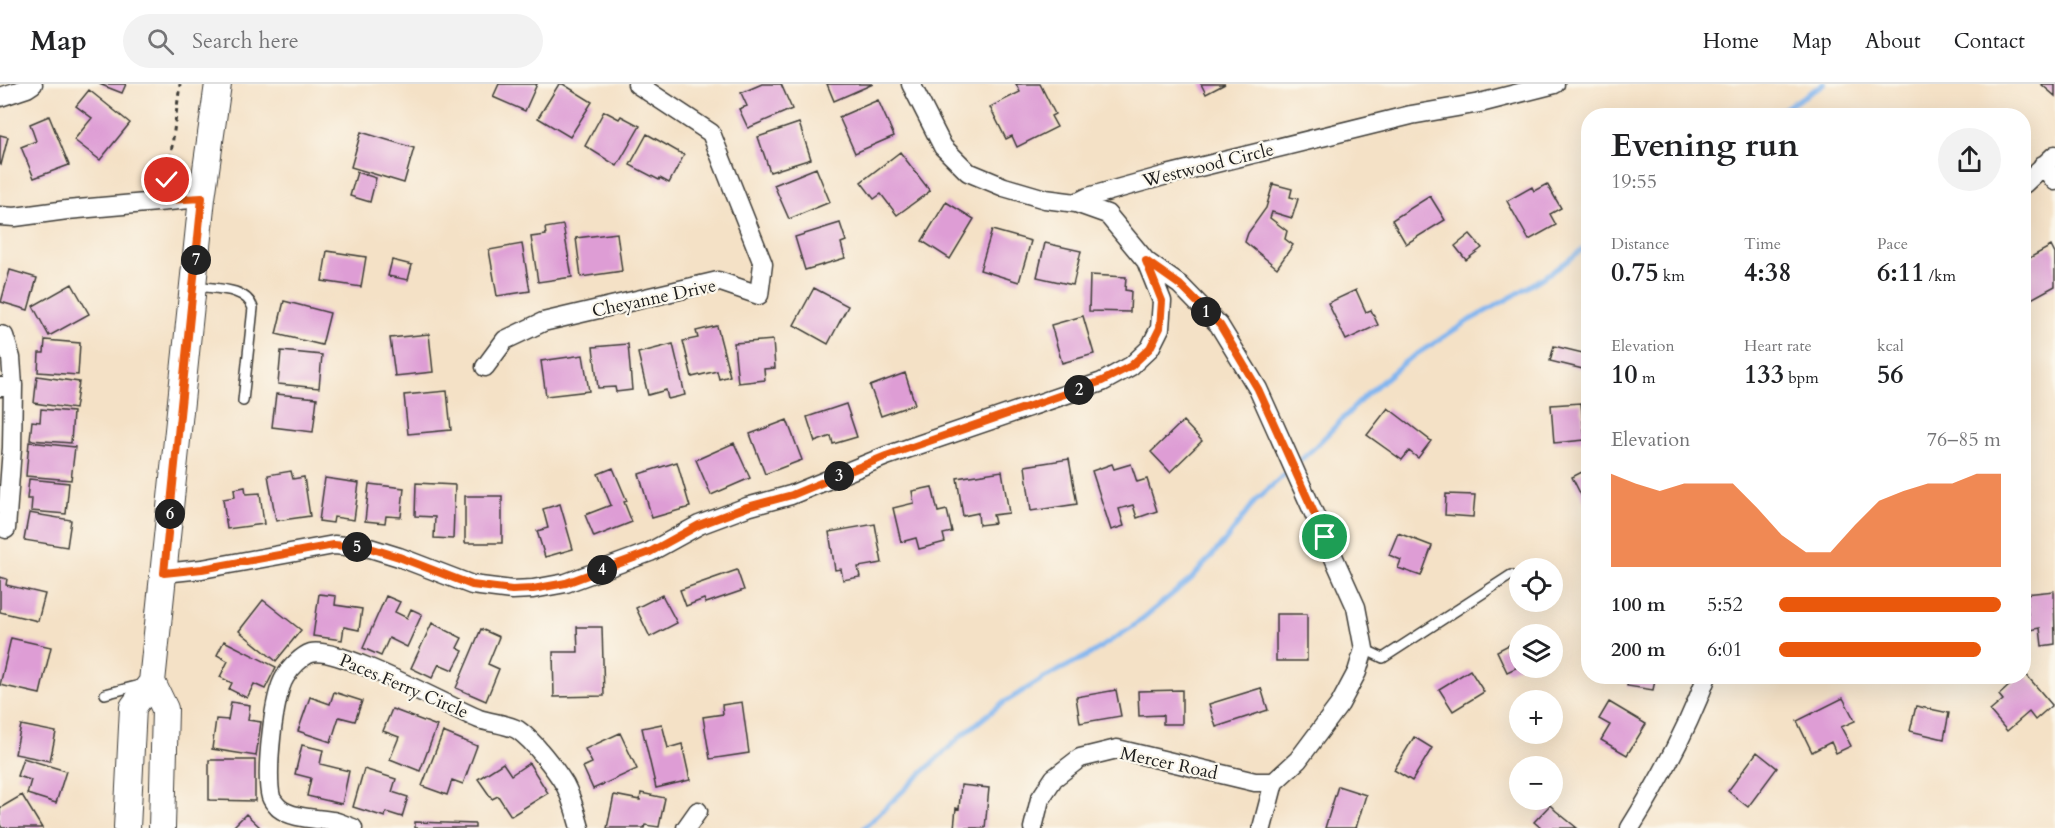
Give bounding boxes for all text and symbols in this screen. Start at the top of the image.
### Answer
search box [123,14,543,68]
text: Map [30,22,87,60]
icon: search [144,25,177,58]
text: Search here [192,26,299,56]
text: Home [1703,27,1759,56]
text: Map [1792,27,1832,56]
text: About [1865,27,1921,56]
text: Contact [1954,27,2025,56]
text: Evening run [1611,123,1799,168]
button: share [1938,128,2001,191]
street label: Westwood Circle [1139,137,1276,194]
pin [141,154,192,205]
icon: check [150,163,183,196]
text: 19:55 [1611,168,1657,195]
text: Distance [1611,233,1669,255]
text: Time [1744,233,1781,255]
text: Pace [1877,233,1908,255]
pin: 7 [181,245,211,275]
text: 7 [192,249,200,271]
text: 0.75 [1611,255,1659,290]
text: 4:38 [1744,255,1792,290]
text: 6:11 [1877,255,1925,290]
text: km [1659,265,1685,287]
text: /km [1925,265,1956,287]
street label: Cheyanne Drive [590,273,718,324]
pin: 1 [1191,297,1221,327]
text: 1 [1202,301,1210,323]
text: Elevation [1611,335,1675,357]
text: Heart rate [1744,335,1812,357]
text: kcal [1877,335,1904,357]
text: 10 [1611,357,1638,392]
text: 133 [1744,357,1784,392]
text: 56 [1877,357,1904,392]
text: m [1638,367,1655,389]
text: bpm [1784,367,1819,389]
pin: 2 [1064,375,1094,405]
text: 2 [1075,379,1083,401]
text: Elevation [1611,426,1690,453]
text: 76–85 m [1927,426,2001,453]
pin: 3 [824,461,854,491]
text: 3 [835,465,843,487]
pin: 6 [155,499,185,529]
text: 6 [166,503,174,525]
pin [1299,511,1350,562]
icon: arrive [1308,520,1341,553]
pin: 5 [342,532,372,562]
text: 5 [353,536,361,558]
pin: 4 [587,555,617,585]
map controls [1509,558,1563,810]
button: locate [1509,558,1563,612]
text: 4 [598,559,606,581]
text: 100 m [1611,591,1666,618]
text: 5:52 [1707,591,1743,618]
button: layers [1509,624,1563,678]
text: 200 m [1611,636,1666,663]
text: 6:01 [1707,636,1743,663]
street label: Paces Ferry Circle [335,648,472,725]
button: + [1509,690,1563,744]
street label: Mercer Road [1118,741,1220,786]
button: − [1509,756,1563,810]

